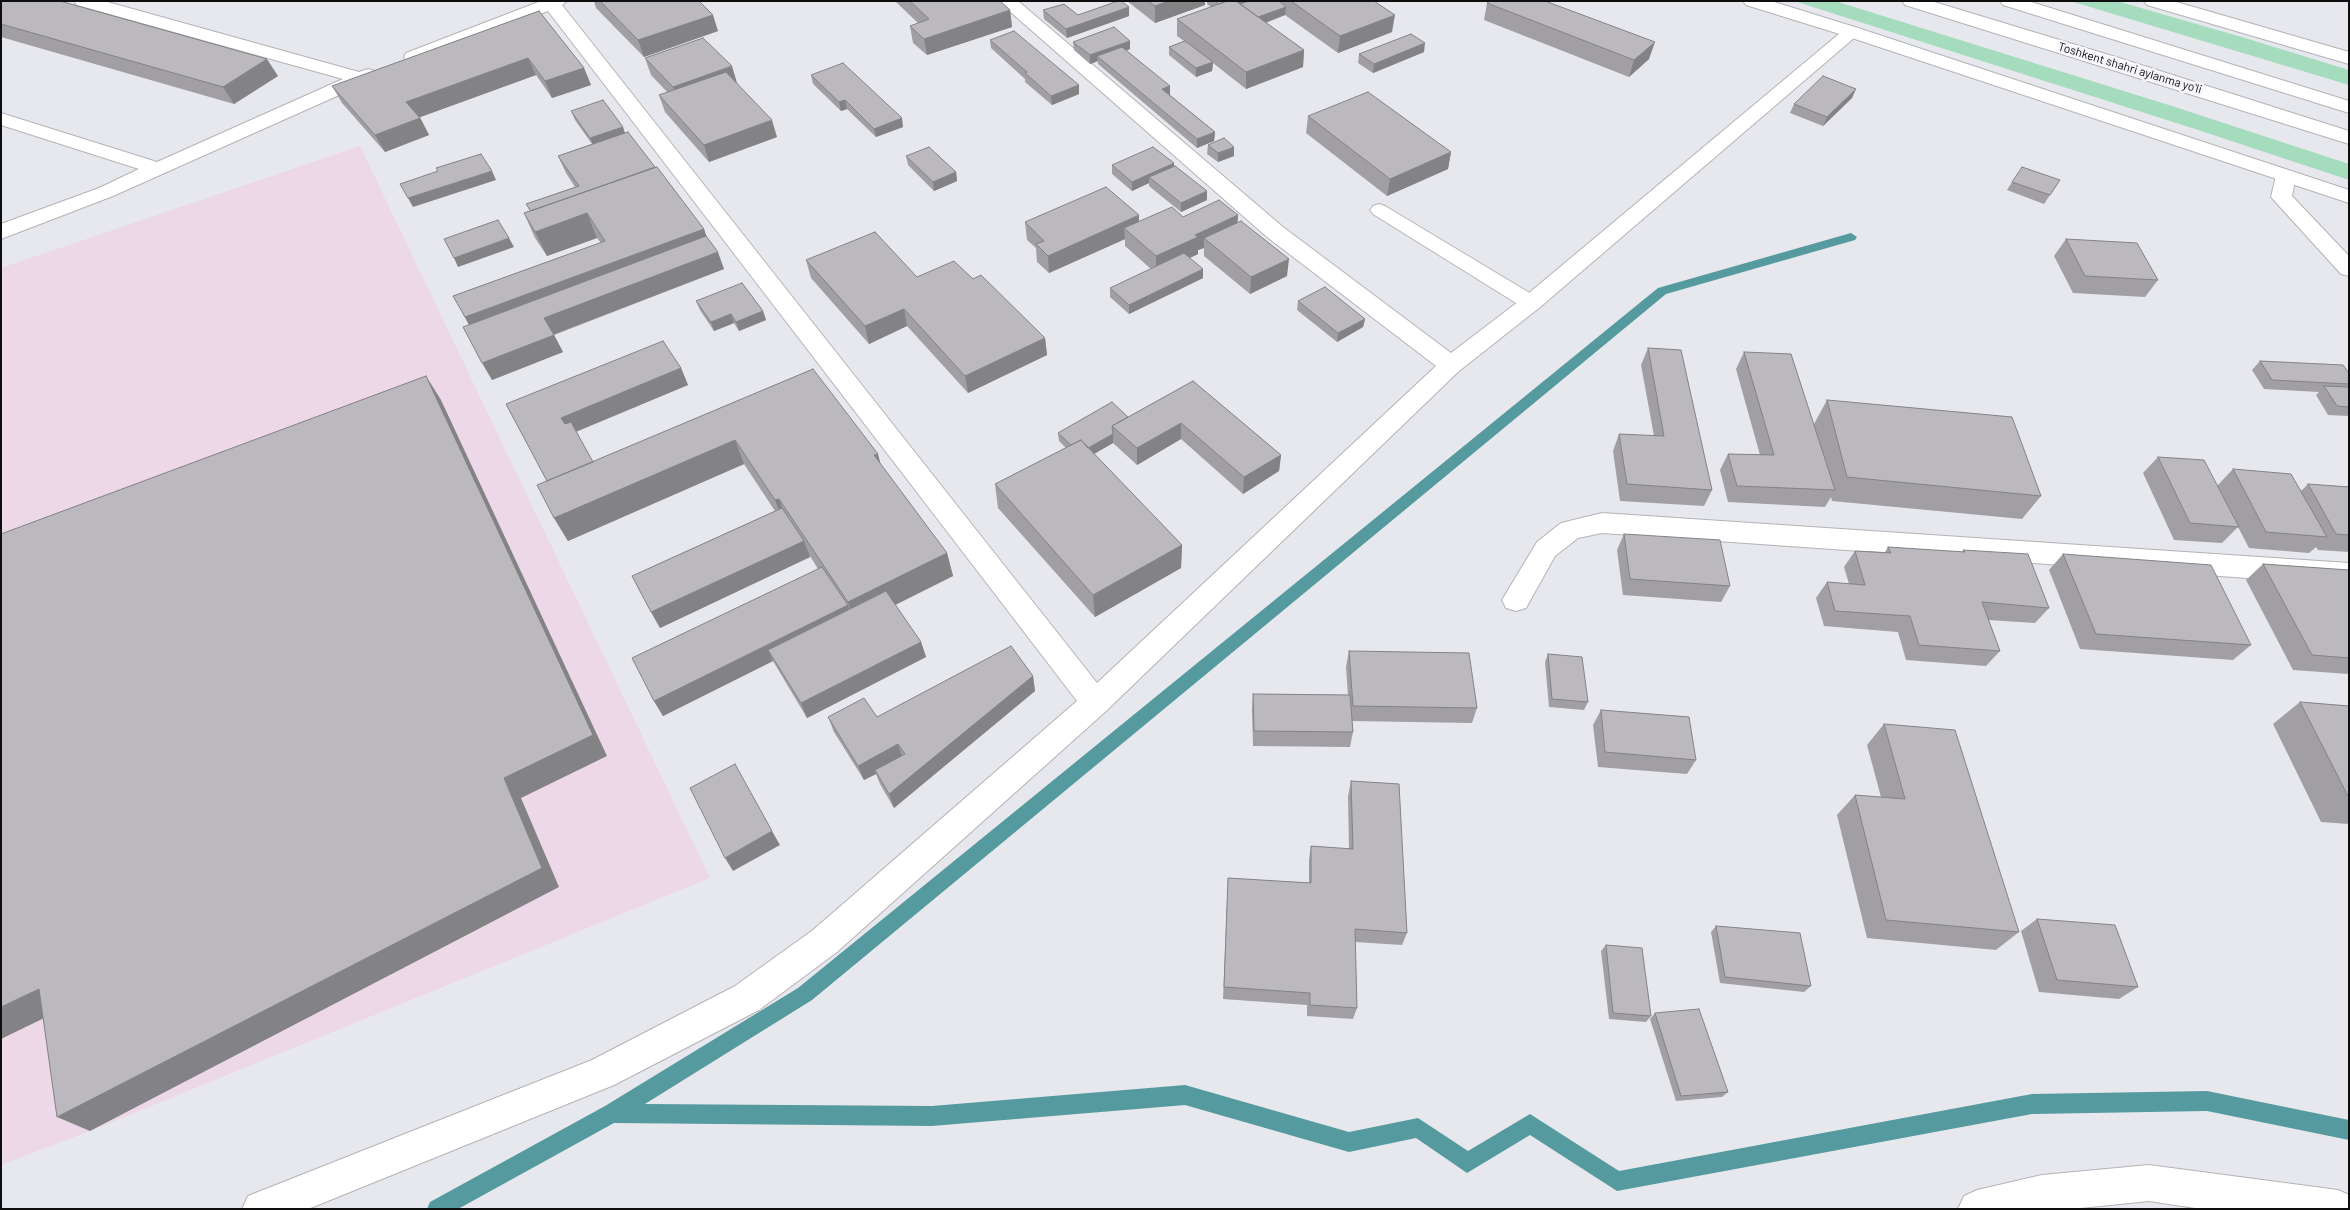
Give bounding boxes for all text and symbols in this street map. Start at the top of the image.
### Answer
street label: Toshkent shahri aylanma yoʻli [2056,39,2204,97]

